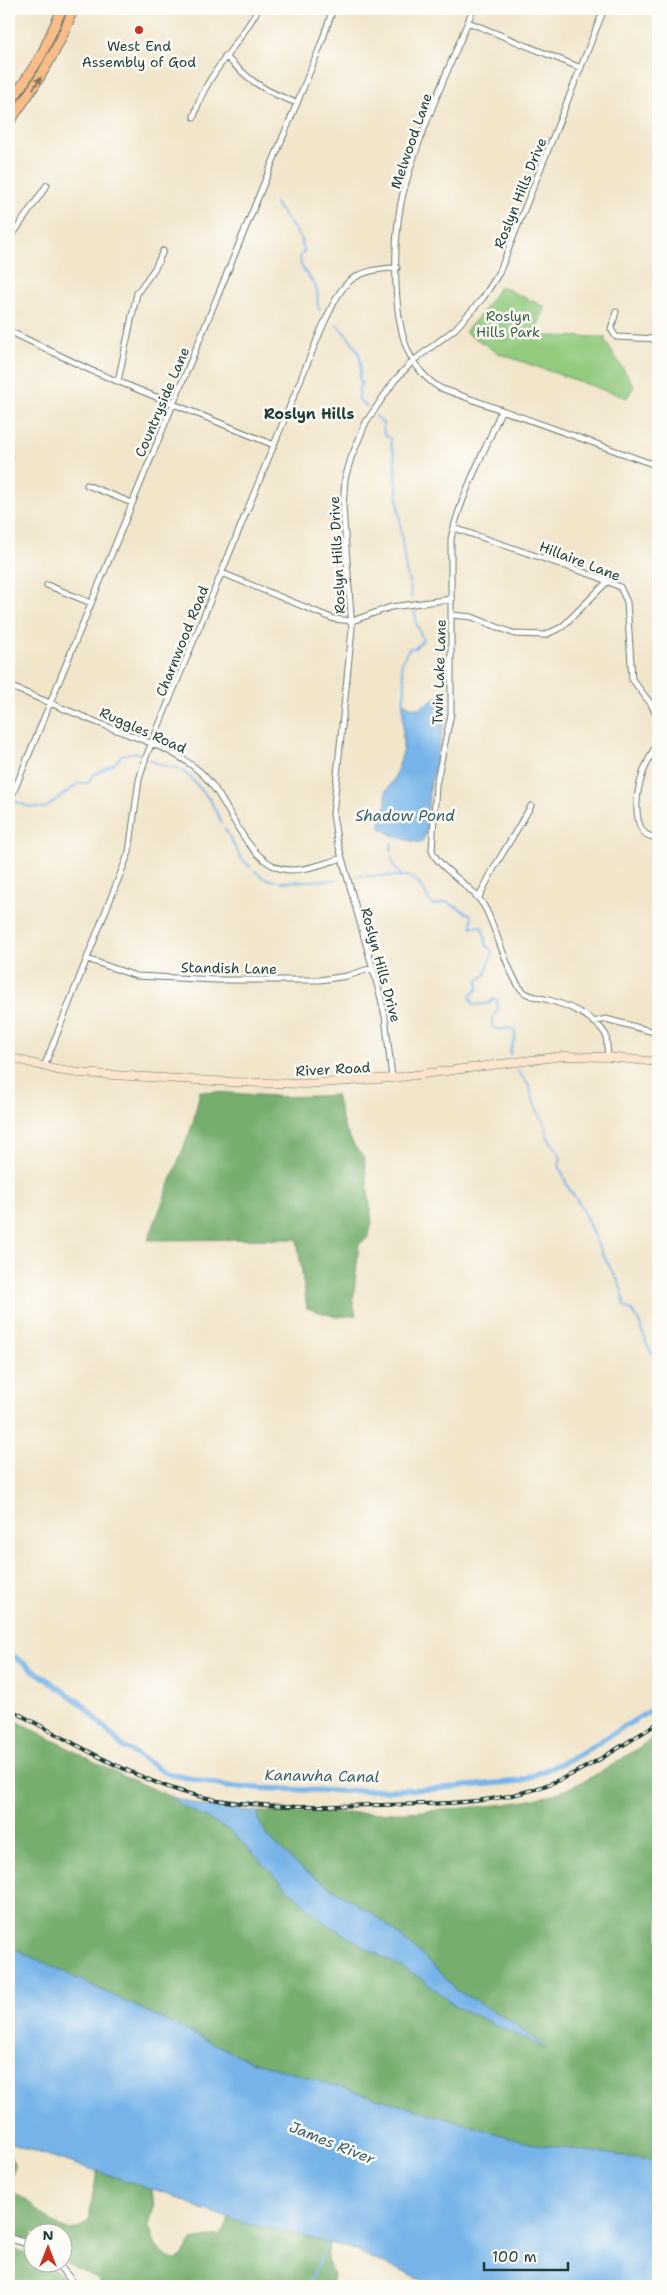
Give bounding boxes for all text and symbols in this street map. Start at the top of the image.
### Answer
marker: West End Assembly of God [133,24,145,36]
place label: West End Assembly of God [82,37,196,71]
one-way arrow [32,76,41,90]
street label: Melwood Lane [386,91,436,191]
street label: Roslyn Hills Drive [490,135,550,251]
park label: Roslyn Hills Park [476,307,540,341]
street label: Countryside Lane [131,344,193,460]
district label: Roslyn Hills [264,404,354,424]
street label: Roslyn Hills Drive [325,496,349,614]
street label: Hillaire Lane [537,537,623,585]
street label: Charnwood Road [152,583,212,699]
street label: Twin Lake Lane [428,619,450,725]
street label: Ruggles Road [97,703,189,757]
water label: Shadow Pond [355,806,455,826]
street label: Roslyn Hills Drive [357,906,405,1024]
street label: Standish Lane [181,958,277,978]
street label: River Road [295,1058,371,1080]
water label: Kanawha Canal [264,1765,380,1787]
water label: James River [286,2117,378,2170]
north arrow [22,2222,72,2272]
text: N [42,2226,54,2244]
scale bar [484,2240,568,2272]
text: 100 m [492,2247,537,2267]

